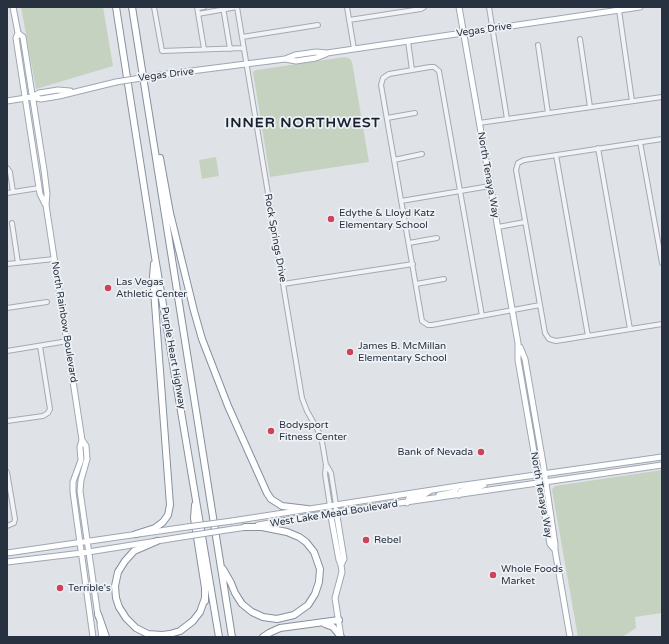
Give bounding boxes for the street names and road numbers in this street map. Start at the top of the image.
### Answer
street label: Vegas Drive [455,20,513,40]
street label: Vegas Drive [137,66,195,84]
street label: North Tenaya Way [475,131,501,219]
street label: Rock Springs Drive [261,193,289,283]
street label: North Rainbow Boulevard [48,261,80,383]
street label: Purple Heart Highway [158,306,188,410]
street label: North Tenaya Way [528,451,554,539]
street label: West Lake Mead Boulevard [269,498,399,530]

